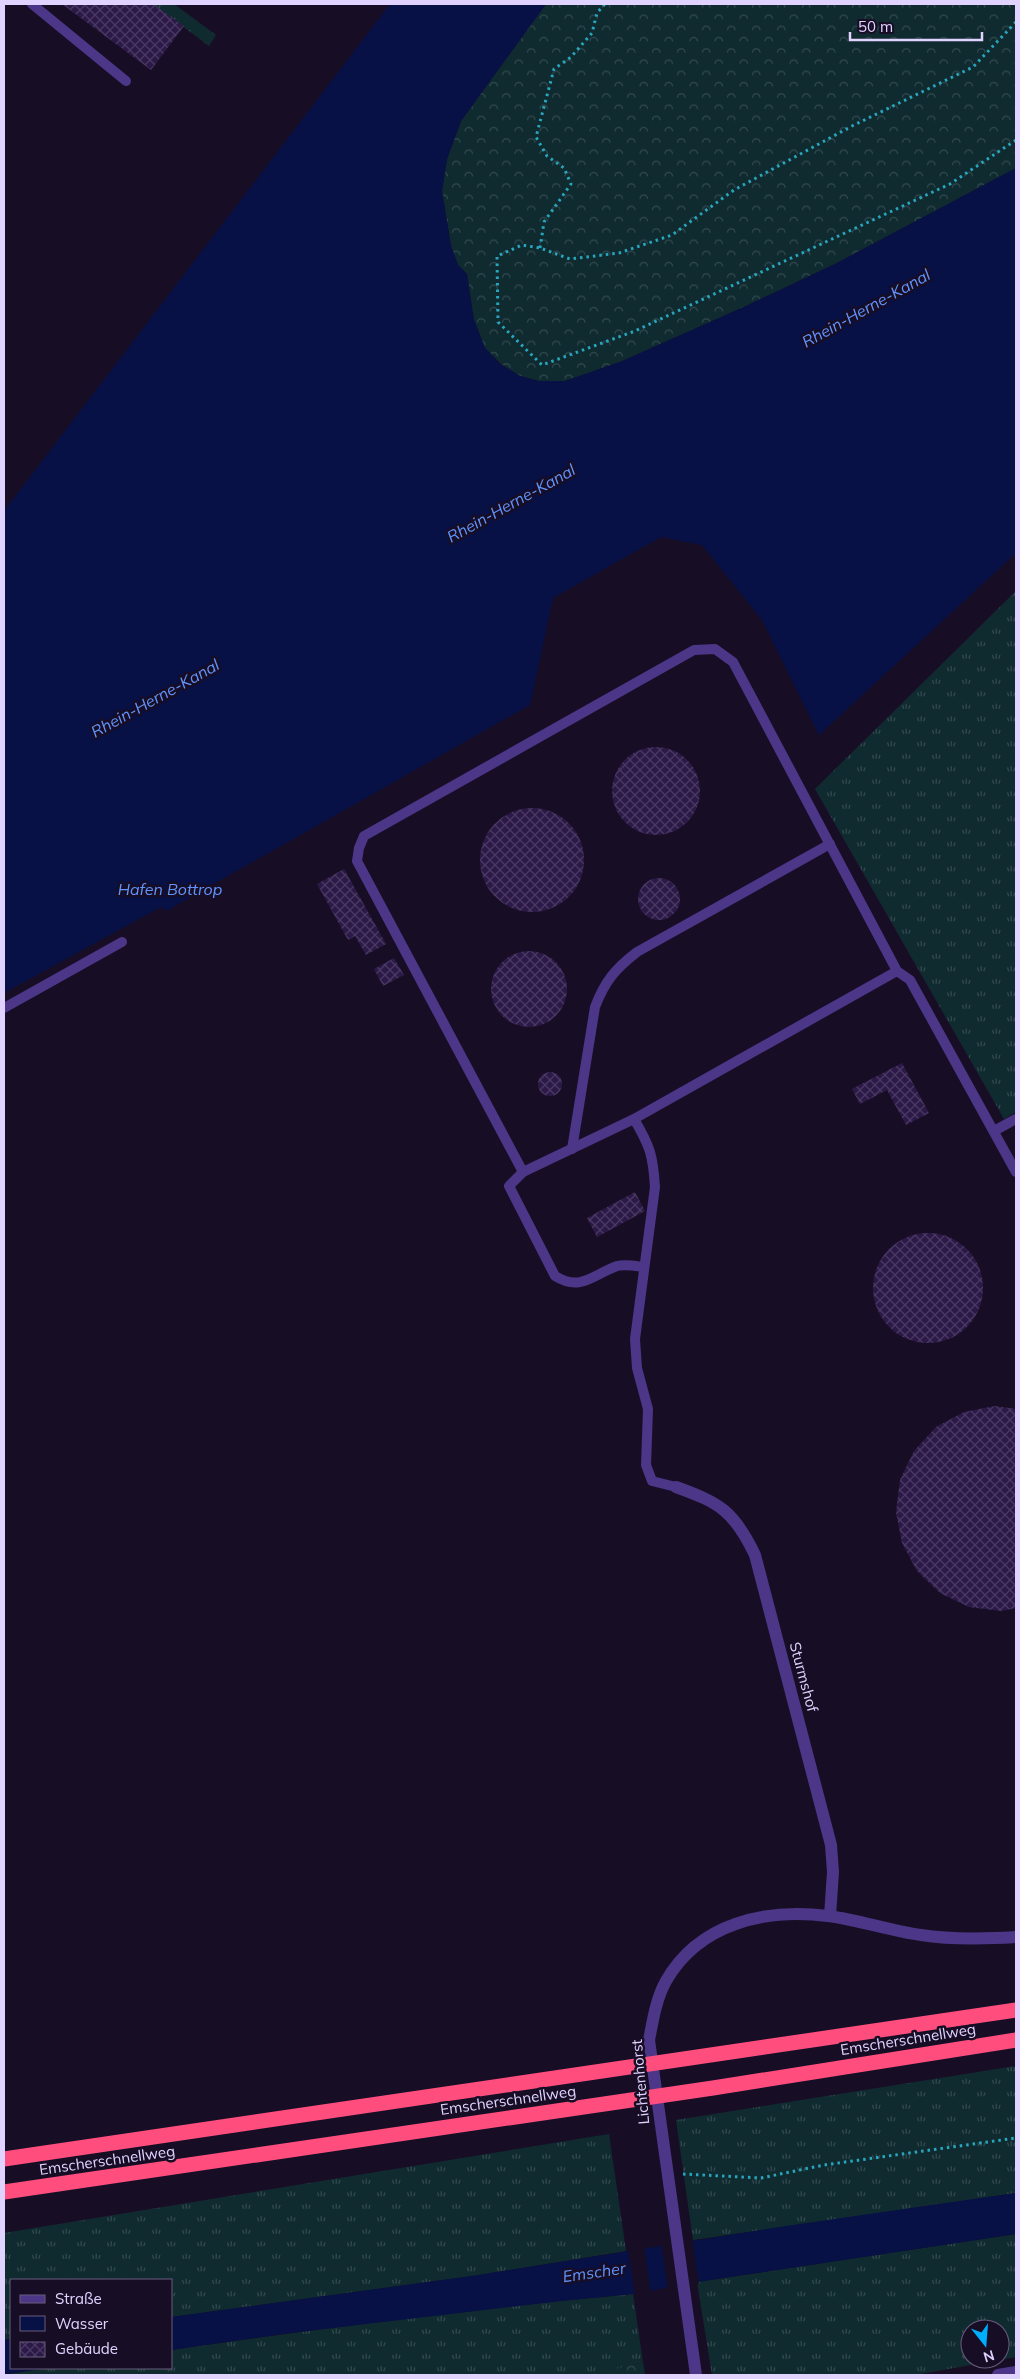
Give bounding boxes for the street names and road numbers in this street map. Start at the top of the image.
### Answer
street label: Sturmshof [786,1640,823,1715]
street label: Emscherschnellweg [839,2019,977,2059]
street label: Lichtenhorst [627,2039,653,2125]
street label: Emscherschnellweg [439,2081,577,2119]
street label: Emscherschnellweg [38,2141,176,2179]

